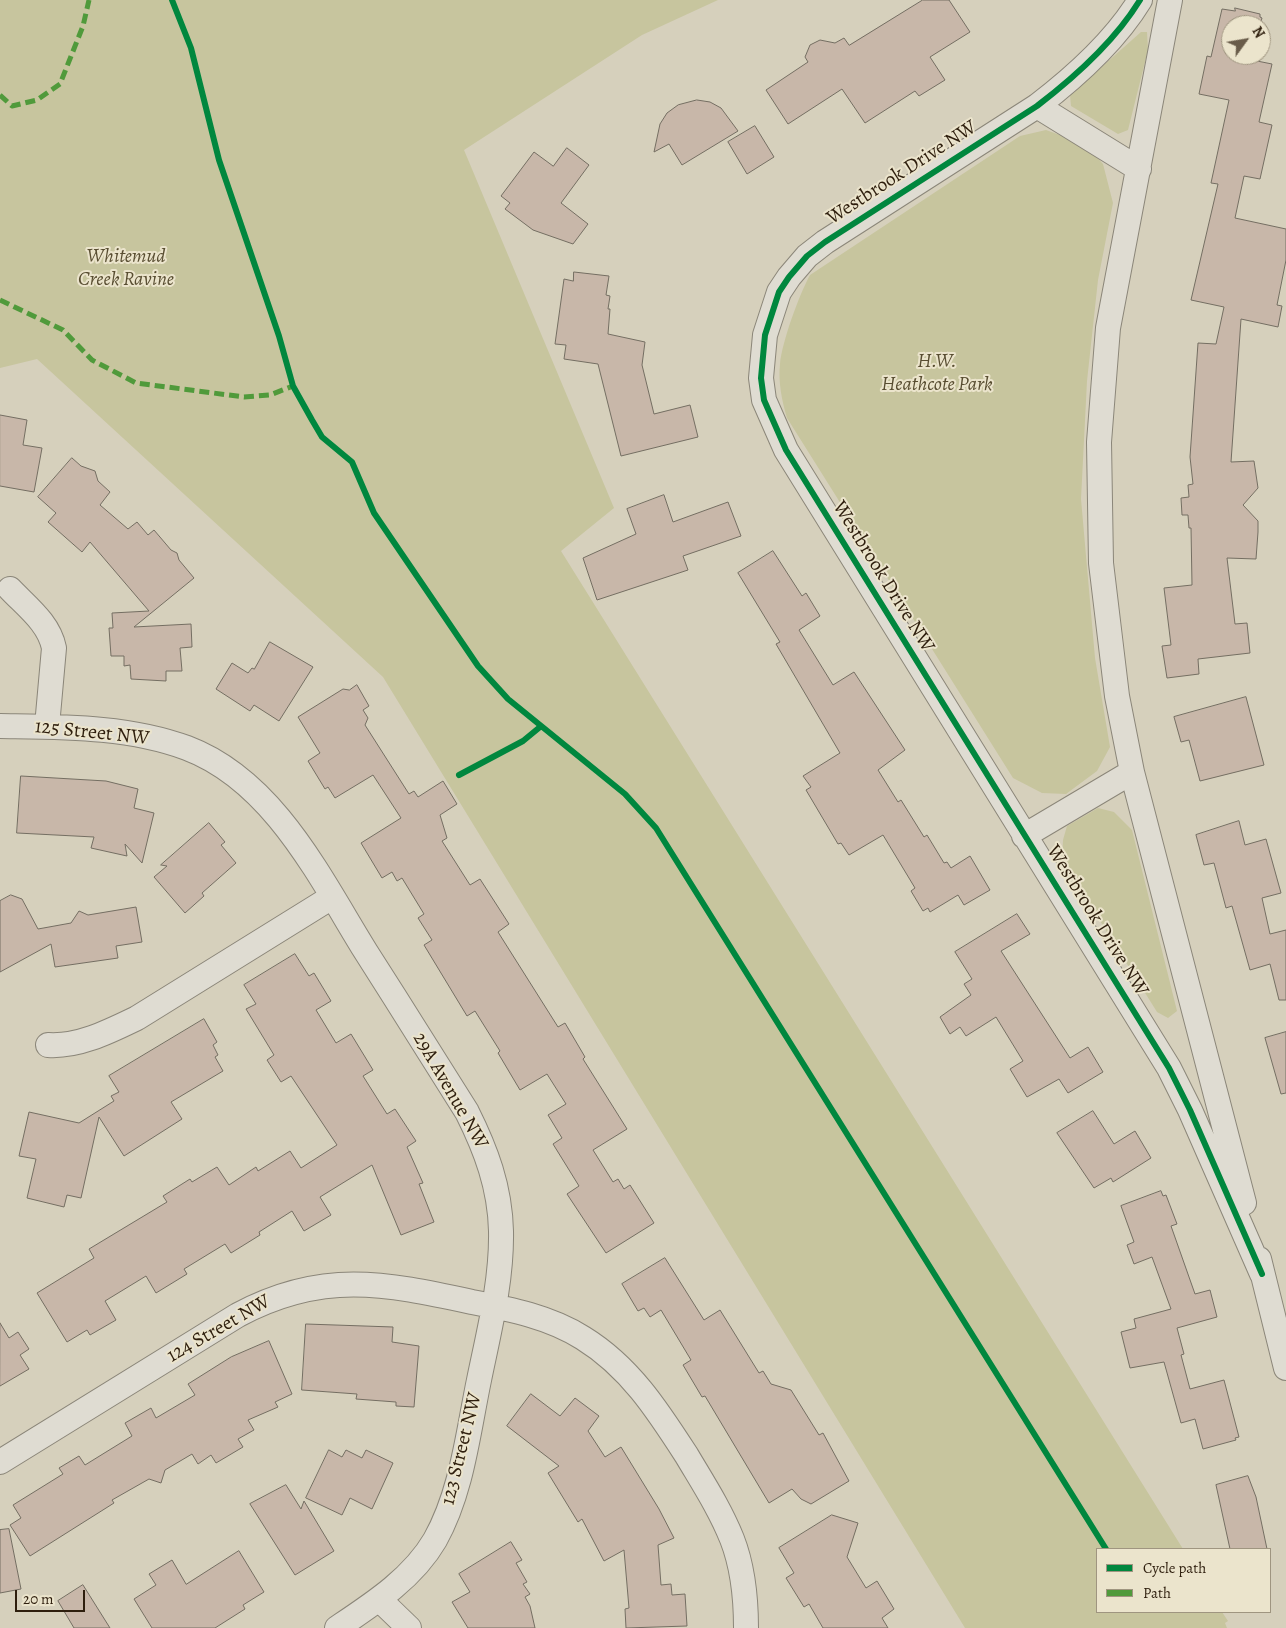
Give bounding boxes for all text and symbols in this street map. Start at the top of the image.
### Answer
north arrow [1221,15,1271,65]
text: N [1248,23,1269,42]
street label: Westbrook Drive NW [822,116,982,230]
park label: Whitemud Creek Ravine [78,245,174,292]
park label: H.W. Heathcote Park [881,350,993,397]
street label: Westbrook Drive NW [827,497,939,657]
street label: 125 Street NW [34,715,150,751]
street label: Westbrook Drive NW [1041,841,1153,1001]
street label: 29A Avenue NW [407,1028,493,1154]
street label: 124 Street NW [163,1290,275,1368]
street label: 123 Street NW [436,1390,488,1508]
legend [1096,1548,1271,1613]
text: Cycle path [1143,1558,1206,1578]
scale bar [18,1580,88,1612]
text: Path [1143,1583,1171,1603]
text: 20 m [23,1589,54,1609]

